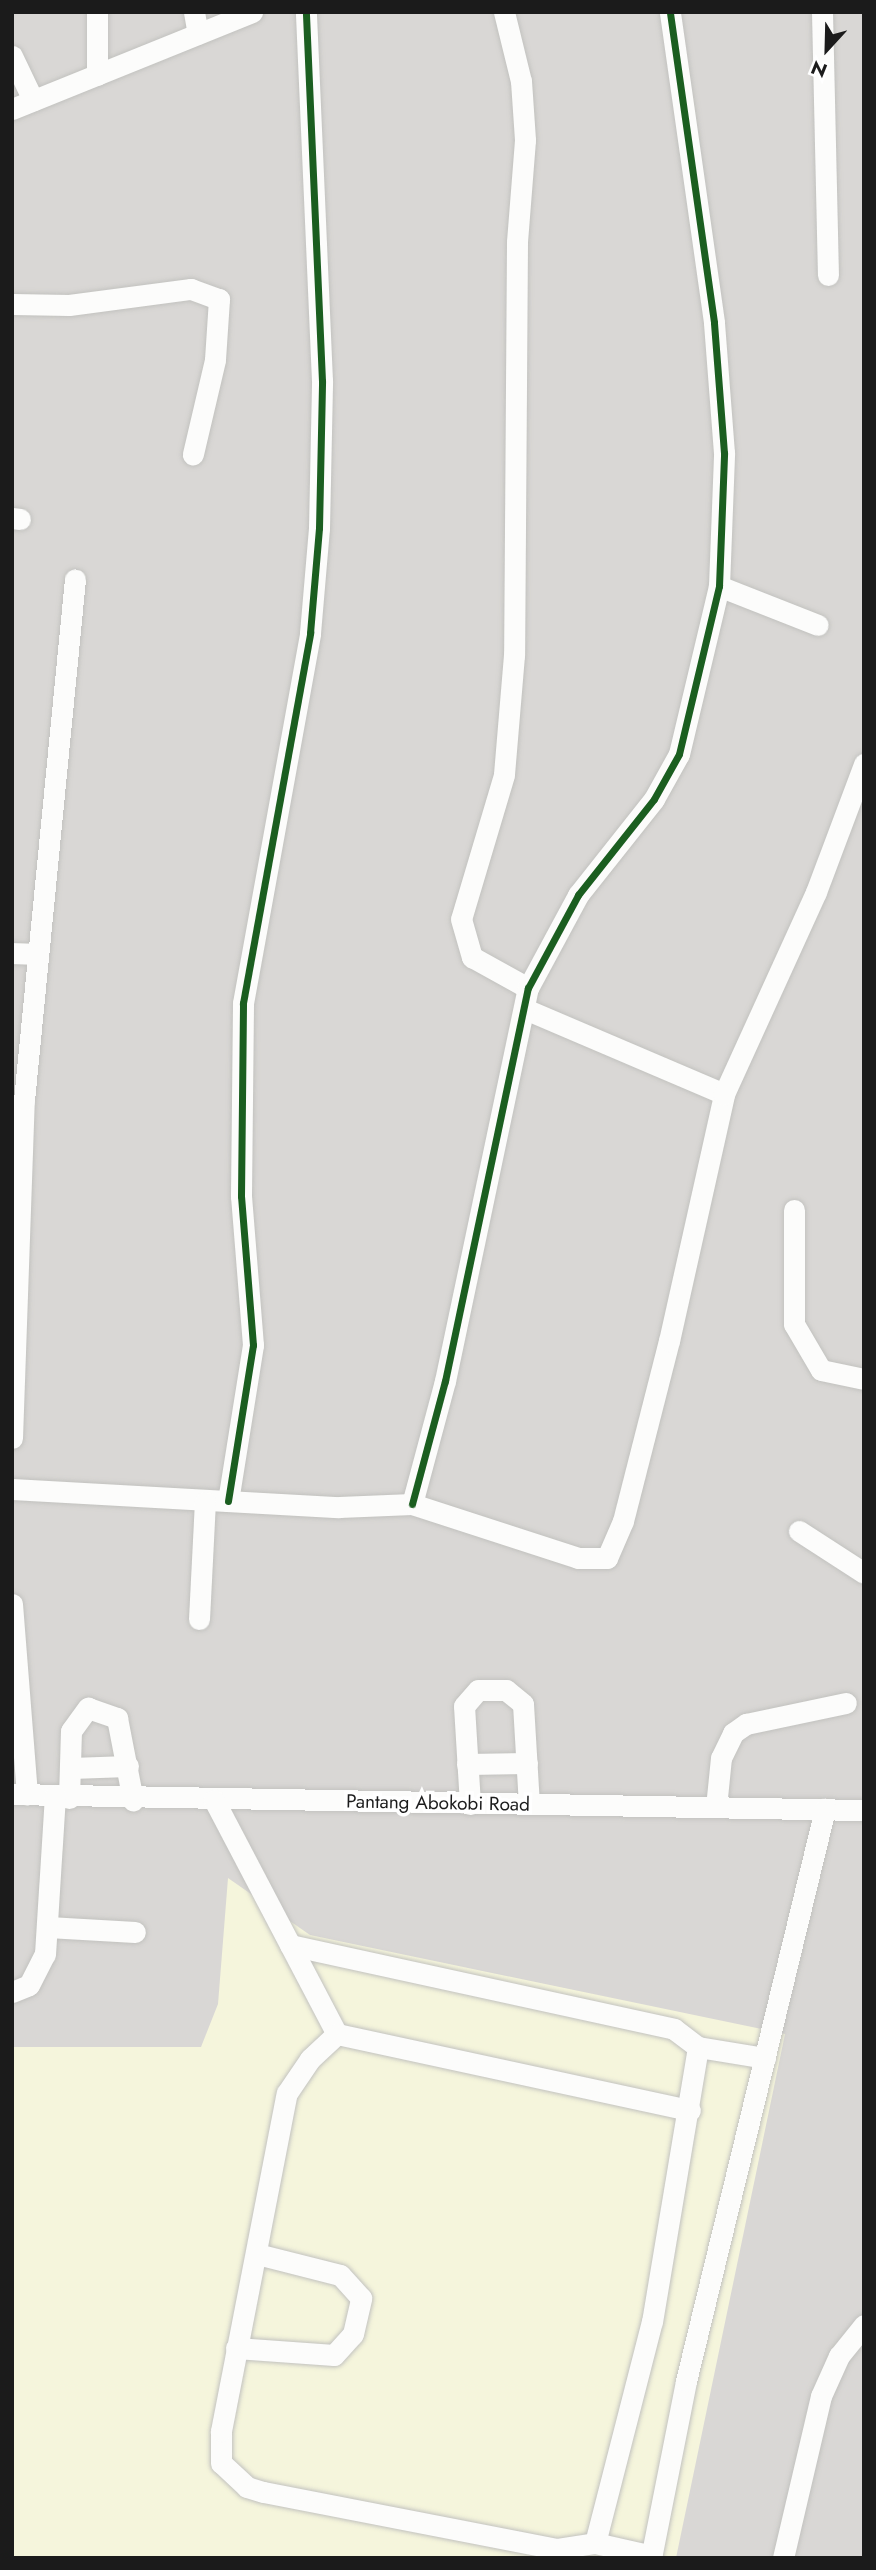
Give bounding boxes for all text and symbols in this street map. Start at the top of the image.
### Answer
north arrow [792,14,862,84]
text: N [807,54,831,84]
street label: Pantang Abokobi Road [346,1790,530,1816]

